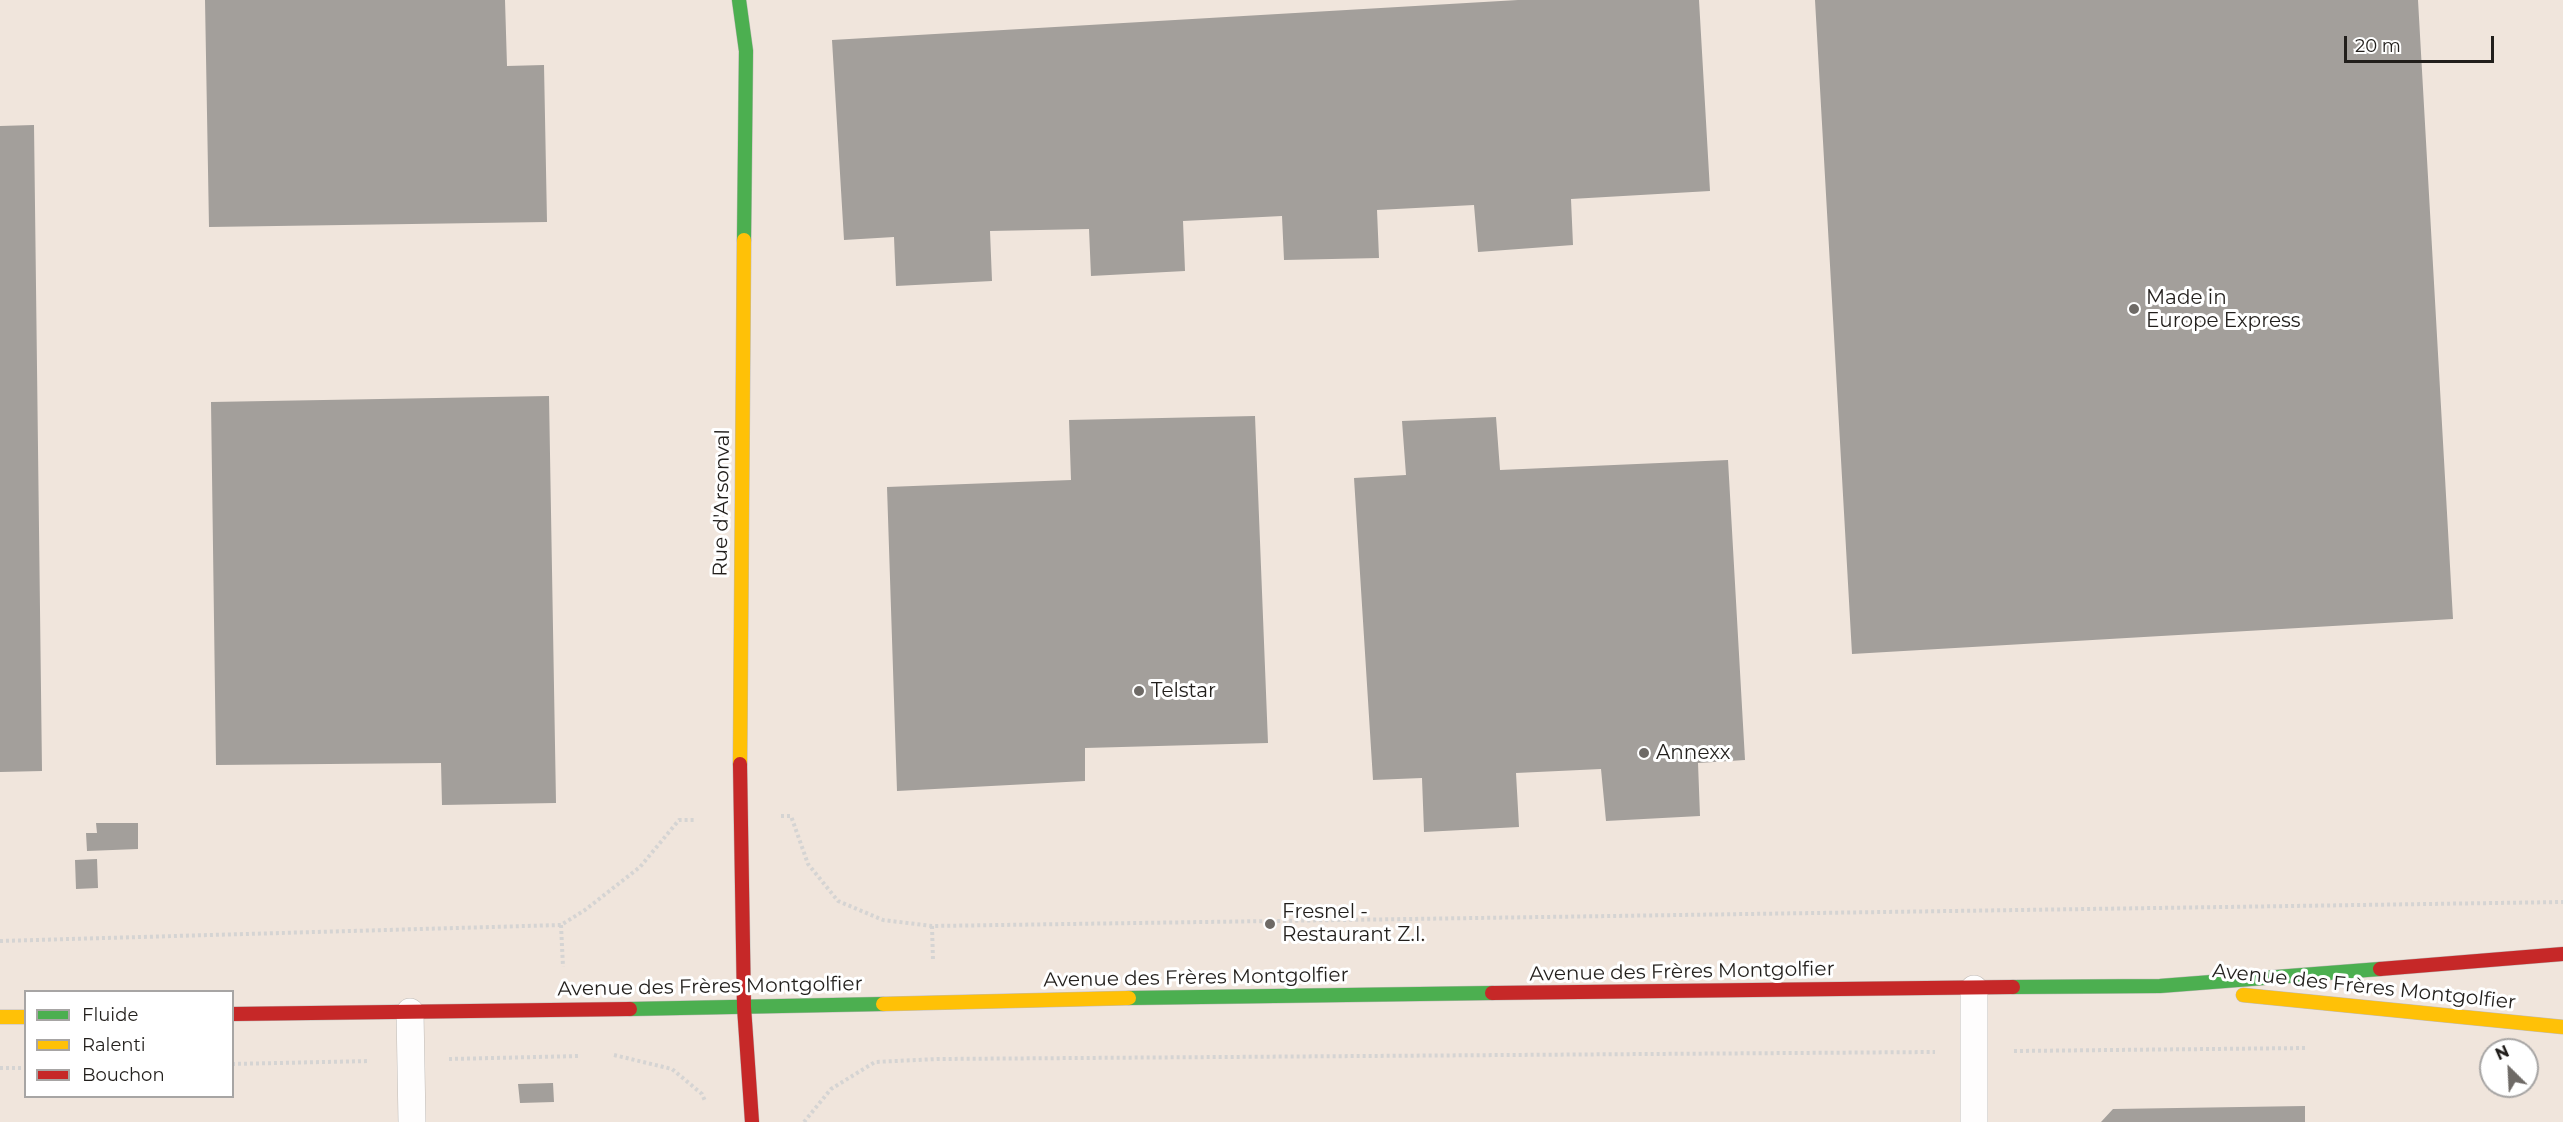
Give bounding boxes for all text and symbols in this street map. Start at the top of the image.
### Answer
scale bar [2347,24,2497,62]
text: 20 m [2355,35,2401,57]
place label: Made in Europe Express [2146,286,2301,333]
marker: Made in Europe Express [2127,302,2141,316]
street label: Rue d'Arsonval [709,429,735,577]
place label: Telstar [1151,679,1216,703]
marker: Telstar [1132,684,1146,698]
place label: Annexx [1656,741,1731,765]
marker: Annexx [1637,746,1651,760]
place label: Fresnel - Restaurant Z.I. [1282,900,1425,947]
marker: Fresnel - Restaurant Z.I. [1263,917,1277,931]
street label: Avenue des Frères Montgolfier [1529,957,1835,987]
street label: Avenue des Frères Montgolfier [2211,959,2517,1015]
street label: Avenue des Frères Montgolfier [1043,963,1349,993]
street label: Avenue des Frères Montgolfier [557,972,863,1002]
legend [24,990,234,1098]
text: Fluide [82,1004,138,1026]
text: Ralenti [82,1034,146,1056]
north arrow [2479,1038,2539,1098]
text: N [2493,1042,2512,1064]
text: Bouchon [82,1064,165,1086]

